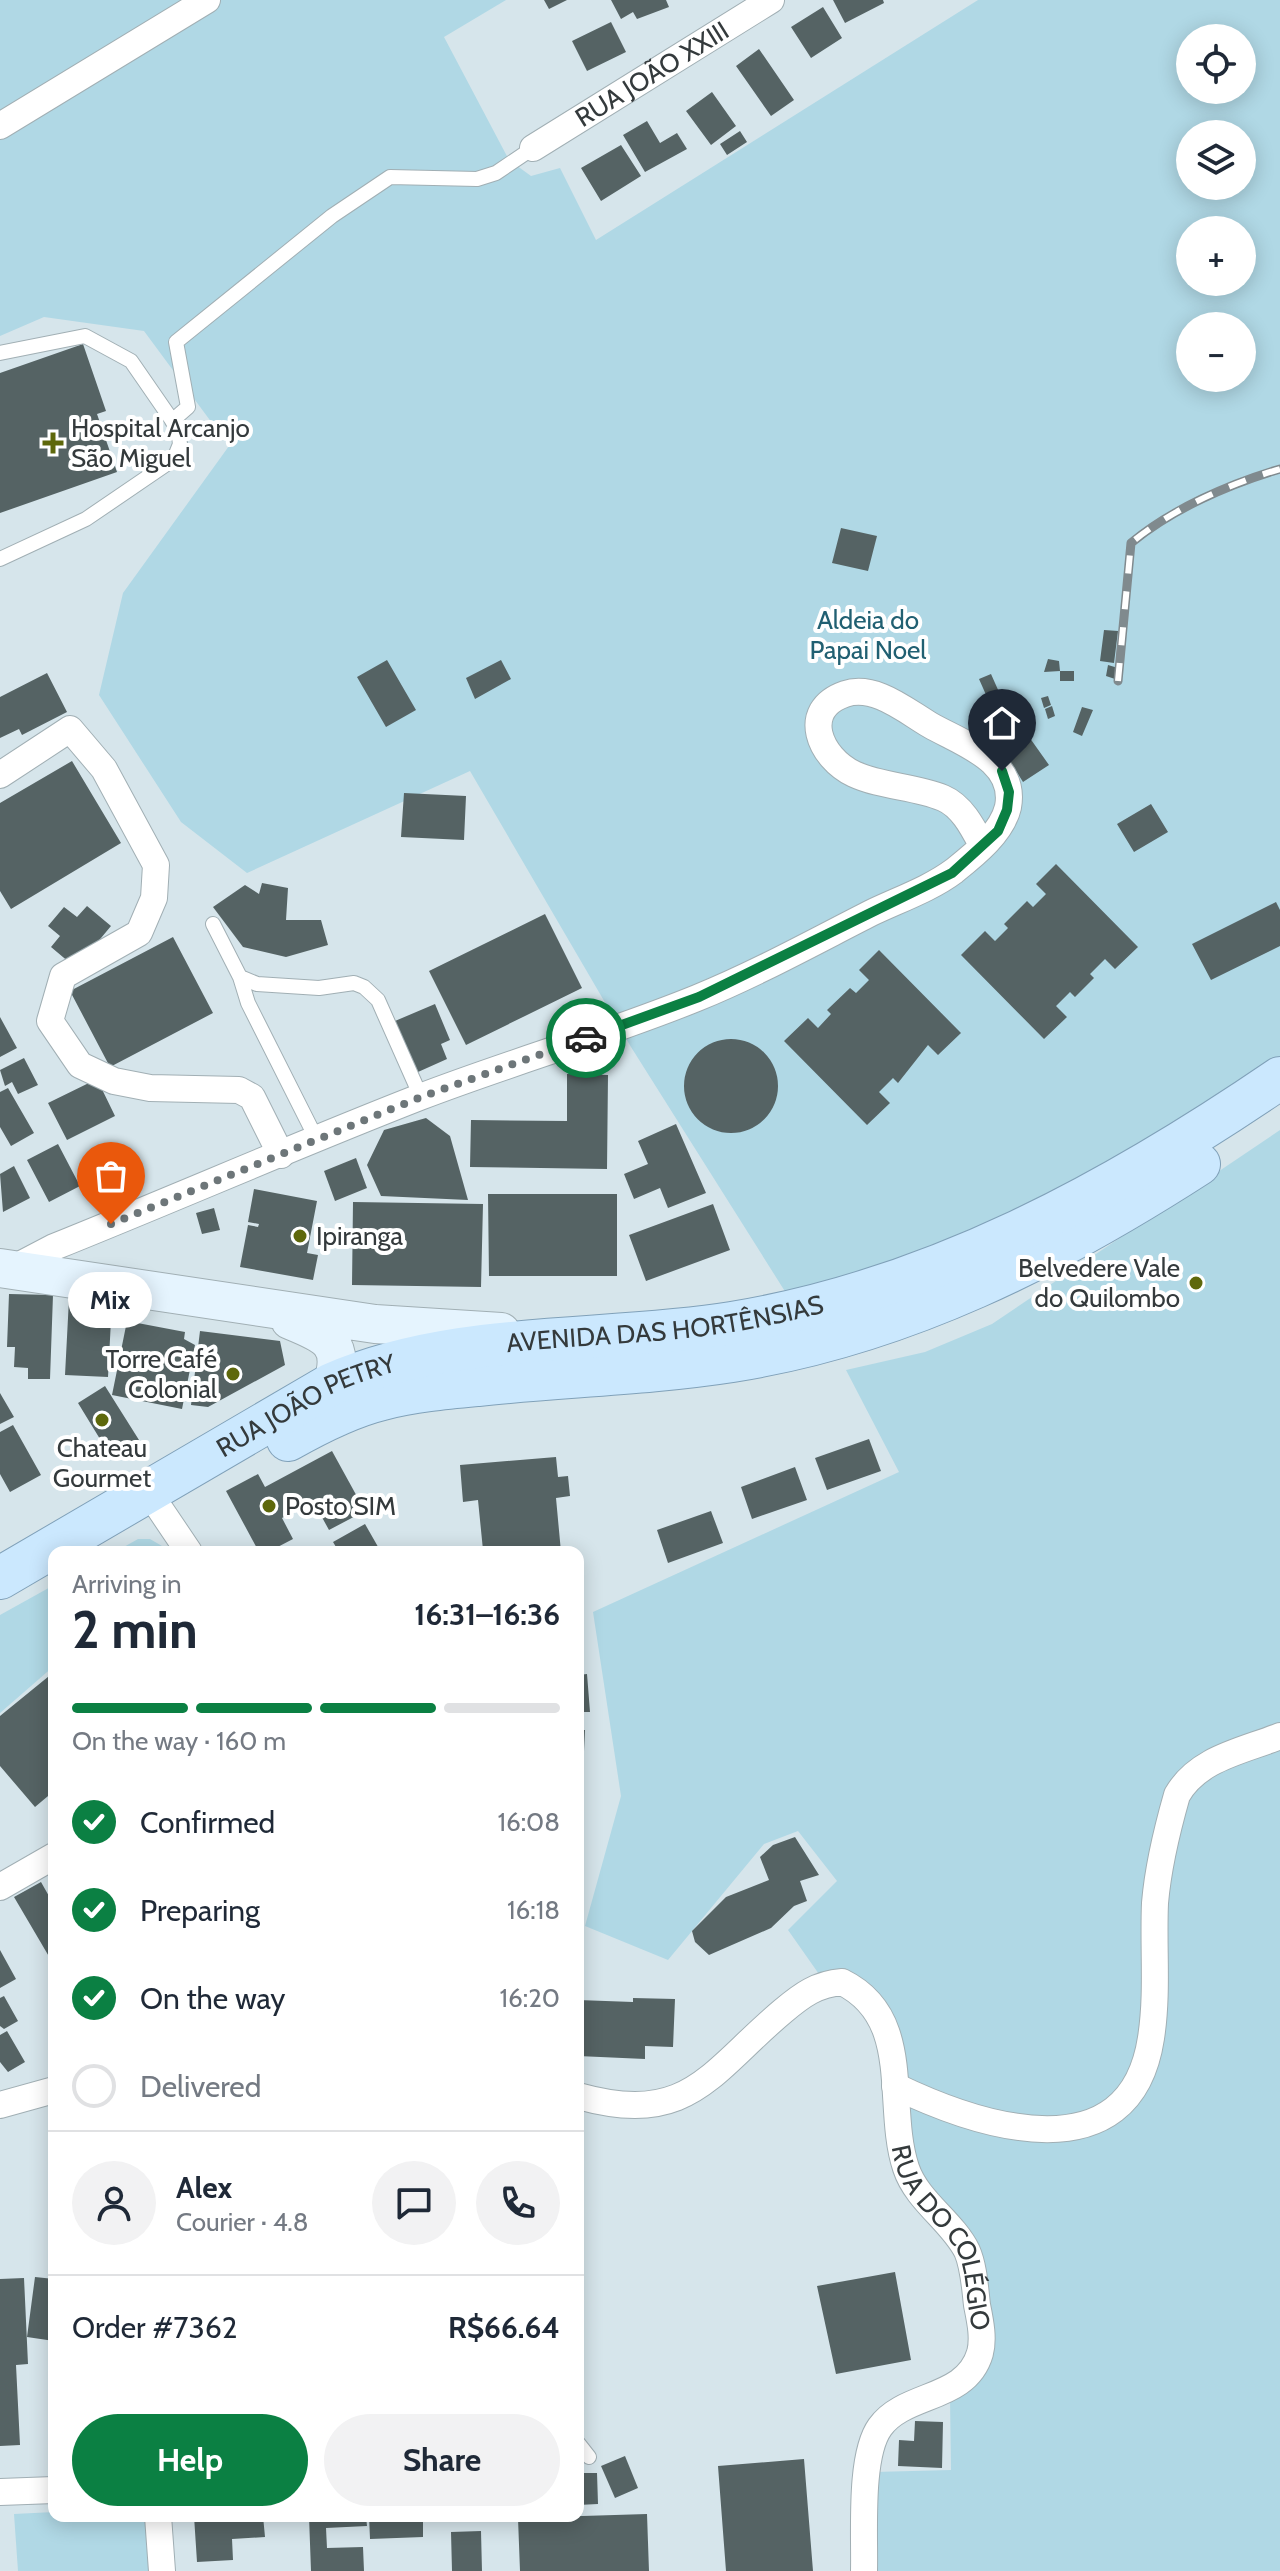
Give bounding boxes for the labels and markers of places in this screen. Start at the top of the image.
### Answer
place label: Hospital Arcanjo São Miguel [71,412,250,474]
marker: Hospital Arcanjo São Miguel [42,432,64,454]
pin [968,689,1036,771]
pin [77,1142,145,1224]
place label: Ipiranga [316,1220,403,1252]
marker: Ipiranga [291,1227,309,1245]
place label: Belvedere Vale do Quilombo [1018,1252,1180,1314]
callout: Mix [69,1272,153,1328]
marker: Belvedere Vale do Quilombo [1187,1274,1205,1292]
place label: Torre Café Colonial [106,1343,217,1405]
marker: Torre Café Colonial [224,1365,242,1383]
marker: Chateau Gourmet [93,1411,111,1429]
place label: Chateau Gourmet [53,1432,151,1494]
place label: Posto SIM [285,1490,396,1522]
marker: Posto SIM [260,1497,278,1515]

